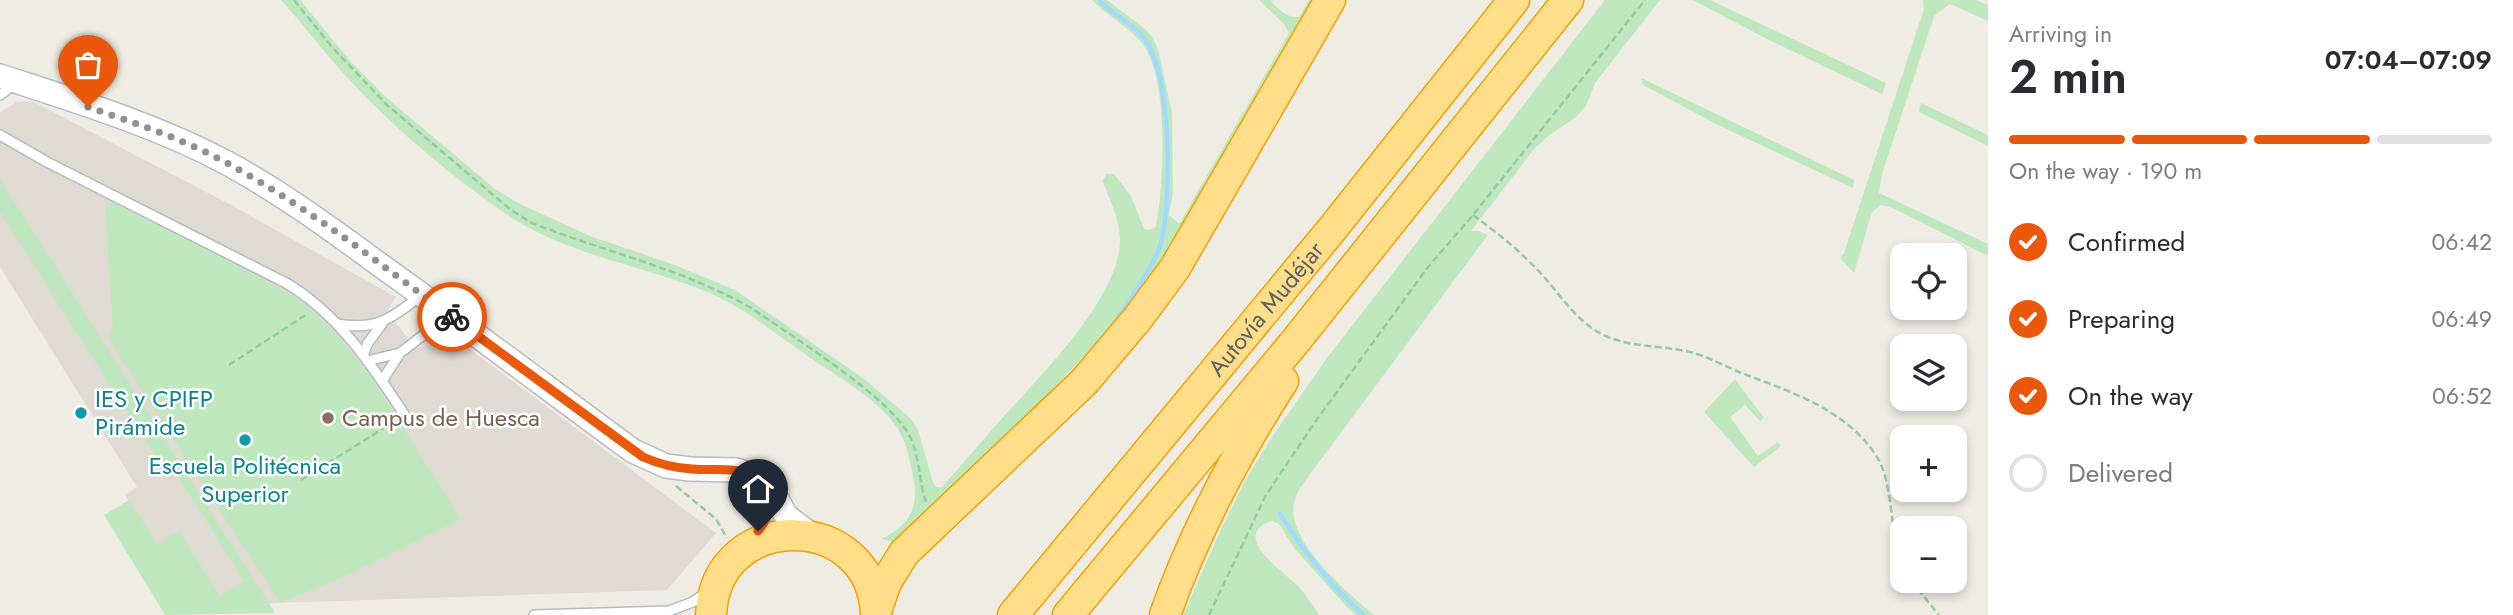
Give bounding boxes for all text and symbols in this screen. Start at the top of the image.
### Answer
text: Arriving in [2009,17,2112,51]
pin [58,35,118,107]
text: 07:04–07:09 [2325,41,2492,79]
text: 2 min [2009,44,2127,110]
icon: bag [69,46,107,84]
text: On the way · 190 m [2009,154,2202,188]
icon: check [2009,223,2047,261]
text: Confirmed [2068,223,2185,261]
text: 06:42 [2432,225,2492,259]
street label: Autovía Mudéjar [1199,233,1332,384]
map controls [1890,243,1967,593]
button: locate [1890,243,1967,320]
courier [417,282,487,352]
icon: bike [433,298,471,336]
icon: check [2009,300,2047,338]
text: Preparing [2068,300,2175,338]
text: 06:49 [2431,302,2492,336]
button: layers [1890,334,1967,411]
icon: check [2009,377,2047,415]
text: On the way [2068,377,2193,415]
text: 06:52 [2432,379,2492,413]
place label: IES y CPIFP Pirámide [95,381,213,444]
place label: Campus de Huesca [342,400,540,435]
marker: IES y CPIFP Pirámide [73,405,89,421]
marker: Campus de Huesca [320,410,336,426]
button: + [1890,425,1967,502]
marker: Escuela Politécnica Superior [237,432,253,448]
place label: Escuela Politécnica Superior [149,448,341,511]
text: Delivered [2068,454,2173,492]
pin [728,459,788,531]
icon: home [739,470,777,508]
button: − [1890,516,1967,593]

